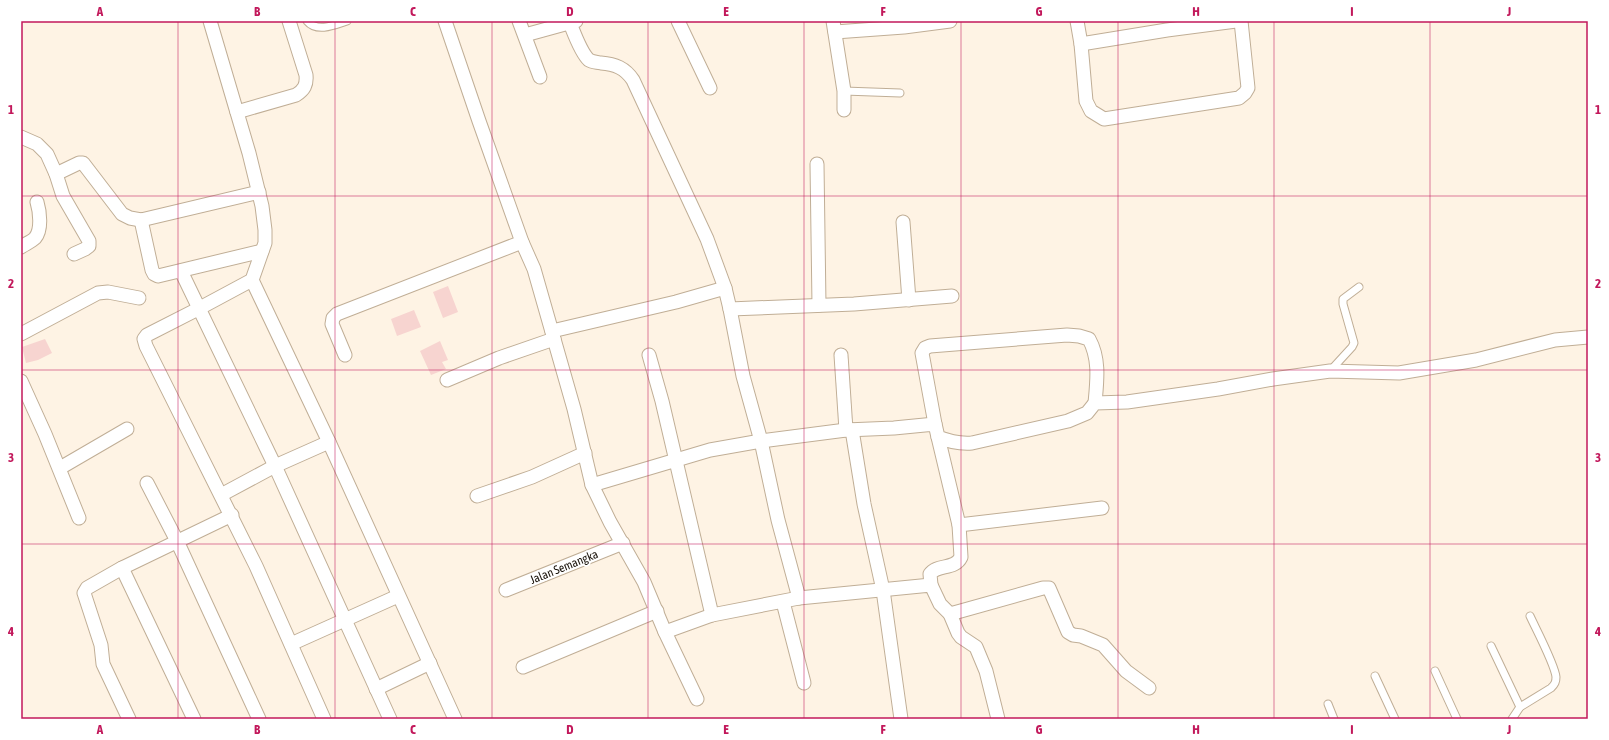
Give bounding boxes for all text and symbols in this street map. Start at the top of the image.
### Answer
text: A [96,4,104,19]
text: B [254,4,261,19]
text: C [410,4,416,19]
text: D [566,4,574,19]
text: E [723,4,729,19]
text: F [880,4,886,19]
text: G [1036,4,1043,19]
text: H [1192,4,1200,19]
text: I [1350,4,1354,19]
text: J [1506,4,1511,19]
text: 1 [8,102,14,117]
text: 1 [1595,102,1601,117]
text: 2 [8,276,14,291]
text: 2 [1595,276,1601,291]
text: 3 [8,450,14,465]
text: 3 [1595,450,1601,465]
street label: Jalan Semangka [528,547,600,587]
text: 4 [7,624,14,639]
text: 4 [1594,624,1601,639]
text: A [96,722,104,737]
text: B [254,722,261,737]
text: C [410,722,416,737]
text: D [566,722,574,737]
text: E [723,722,729,737]
text: F [880,722,886,737]
text: G [1036,722,1043,737]
text: H [1192,722,1200,737]
text: I [1350,722,1354,737]
text: J [1506,722,1511,737]

